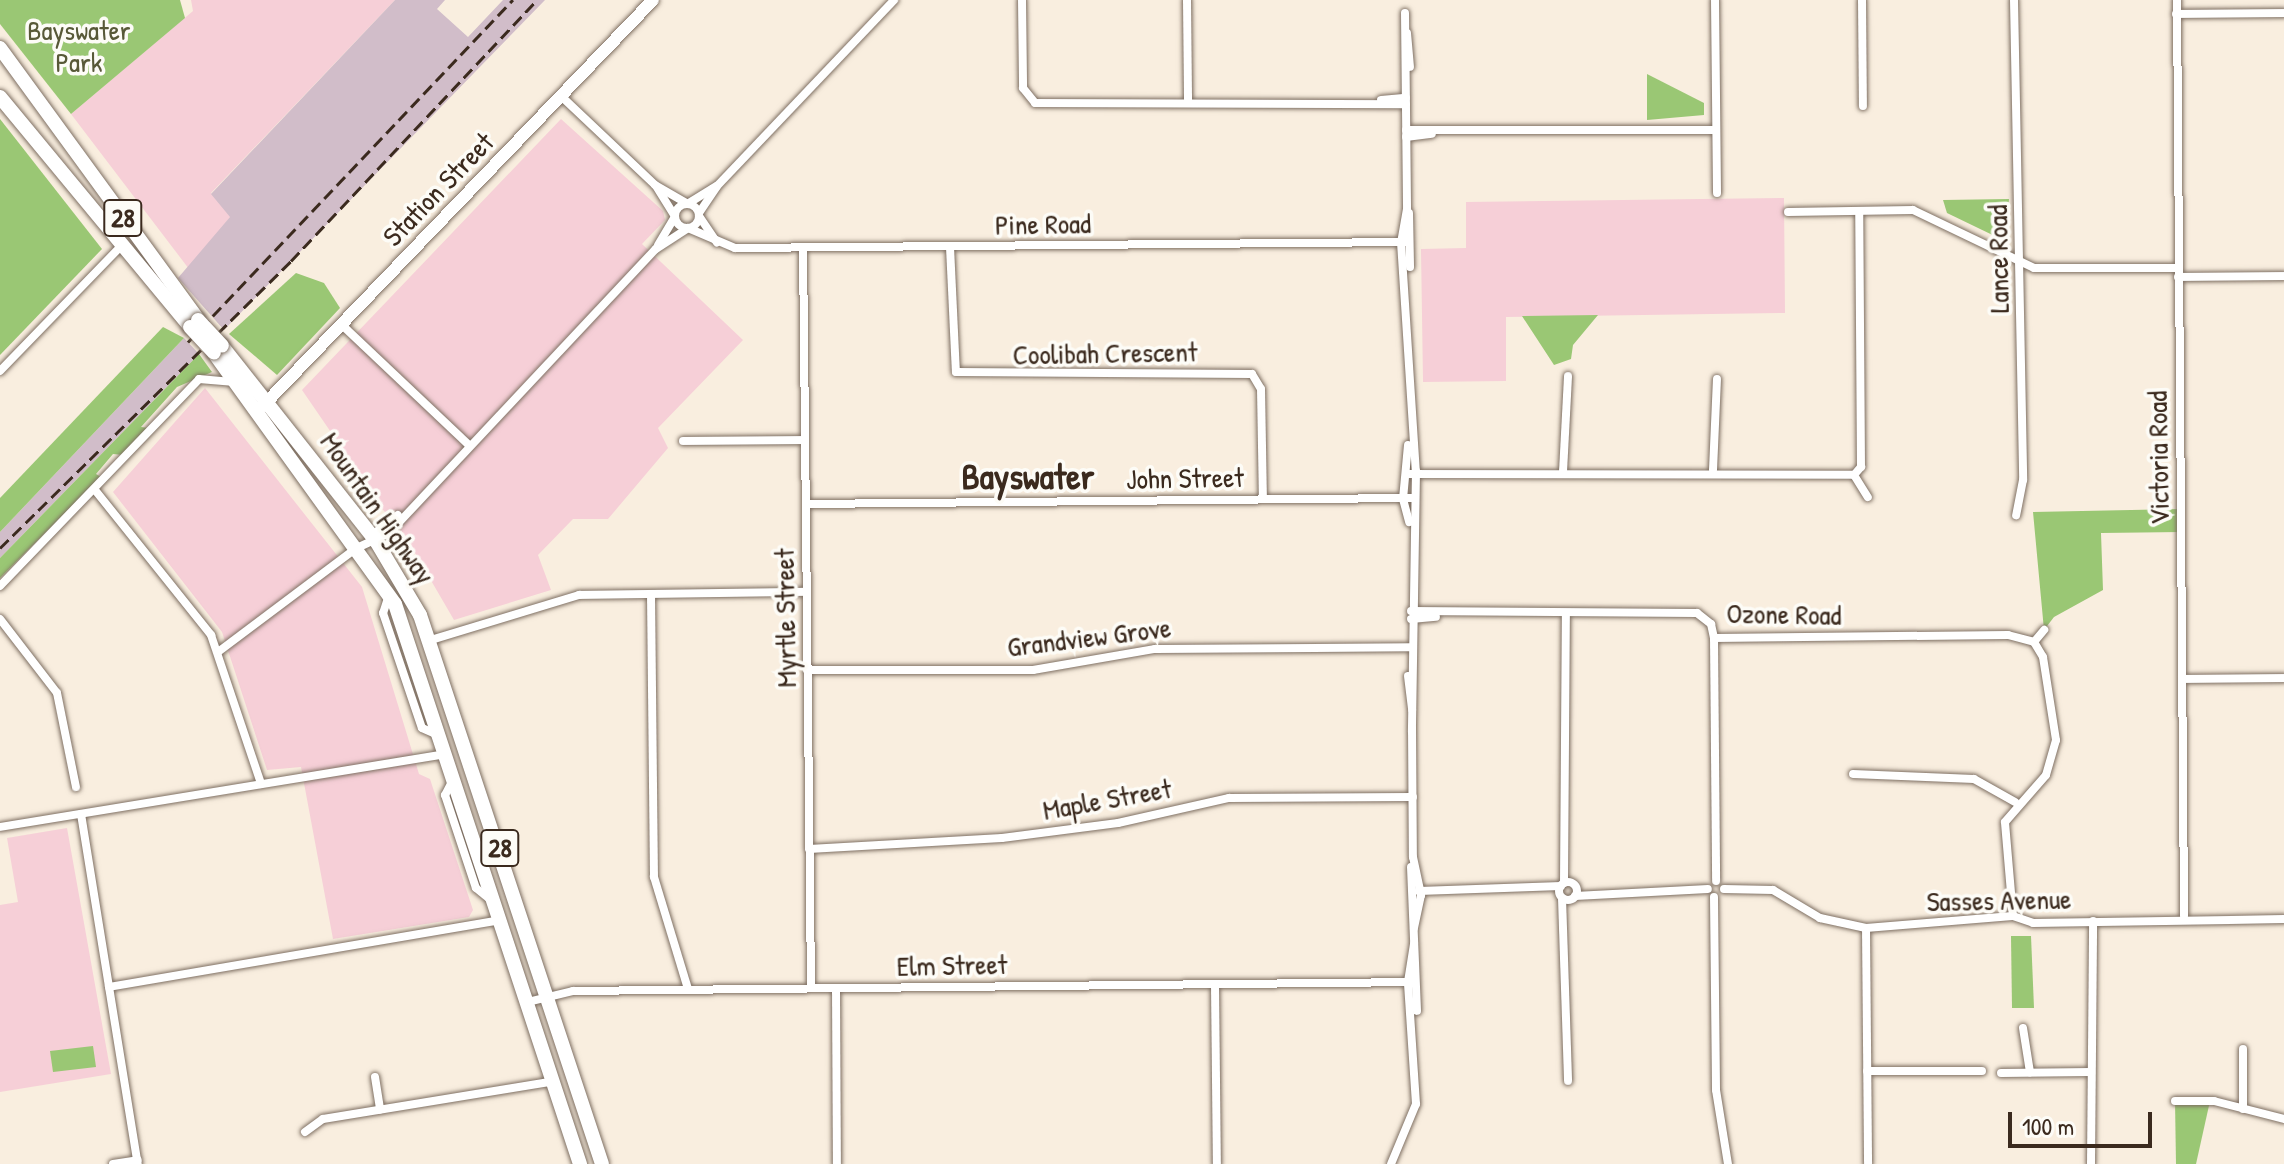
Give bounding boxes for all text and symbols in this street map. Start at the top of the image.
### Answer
park label: Bayswater Park [27,13,131,79]
street label: Station Street [376,125,500,253]
road number: 28 [103,196,143,240]
street label: Lance Road [1980,205,2016,313]
street label: Pine Road [995,206,1091,242]
street label: Coolibah Crescent [1012,335,1198,371]
street label: Victoria Road [2140,391,2176,525]
street label: Mountain Highway [313,426,443,590]
district label: Bayswater [962,454,1094,498]
street label: John Street [1126,460,1244,496]
street label: Myrtle Street [767,548,803,688]
street label: Ozone Road [1726,596,1842,632]
street label: Grandview Grove [1005,610,1173,664]
street label: Maple Street [1040,771,1174,827]
road number: 28 [480,826,520,870]
street label: Sasses Avenue [1926,882,2072,918]
street label: Elm Street [896,947,1008,983]
scale bar [2012,1096,2156,1146]
text: 100 m [2022,1110,2074,1142]

